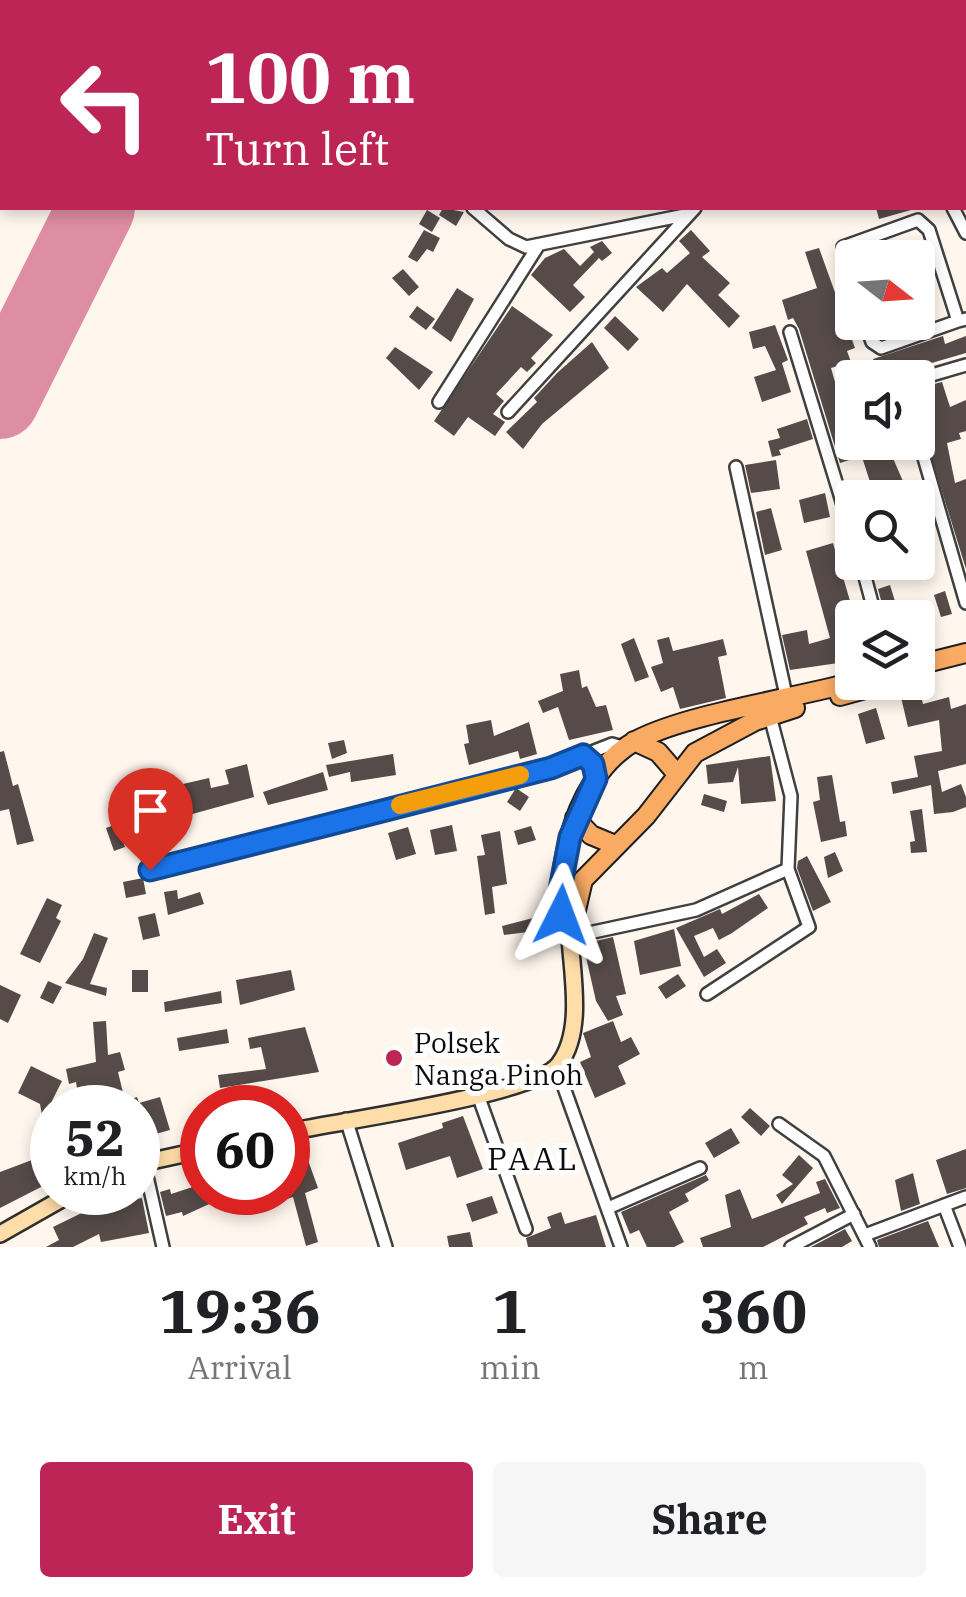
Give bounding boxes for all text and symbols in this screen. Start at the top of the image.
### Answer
text: 100 m [205,31,415,122]
icon: left [40,40,170,170]
text: Turn left [205,119,389,177]
north arrow [835,240,935,340]
map controls [835,240,935,700]
button: sound [835,360,935,460]
button: search [835,480,935,580]
button: layers [835,600,935,700]
pin [108,768,193,871]
icon: arrive [123,783,178,838]
position arrow [509,863,613,967]
place label: Polsek Nanga Pinoh [414,1024,583,1093]
marker: Polsek Nanga Pinoh [383,1047,405,1069]
speed limit sign: 60 [180,1085,310,1215]
text: 52 [65,1105,125,1170]
district label: PAAL [487,1137,579,1179]
text: km/h [63,1159,127,1192]
text: 19:36 [159,1271,321,1350]
text: 1 [492,1271,528,1350]
text: 360 [699,1271,807,1350]
text: Arrival [188,1346,292,1388]
text: min [480,1346,541,1388]
text: m [738,1346,769,1388]
button: Exit [40,1462,473,1577]
button: Share [493,1462,926,1577]

